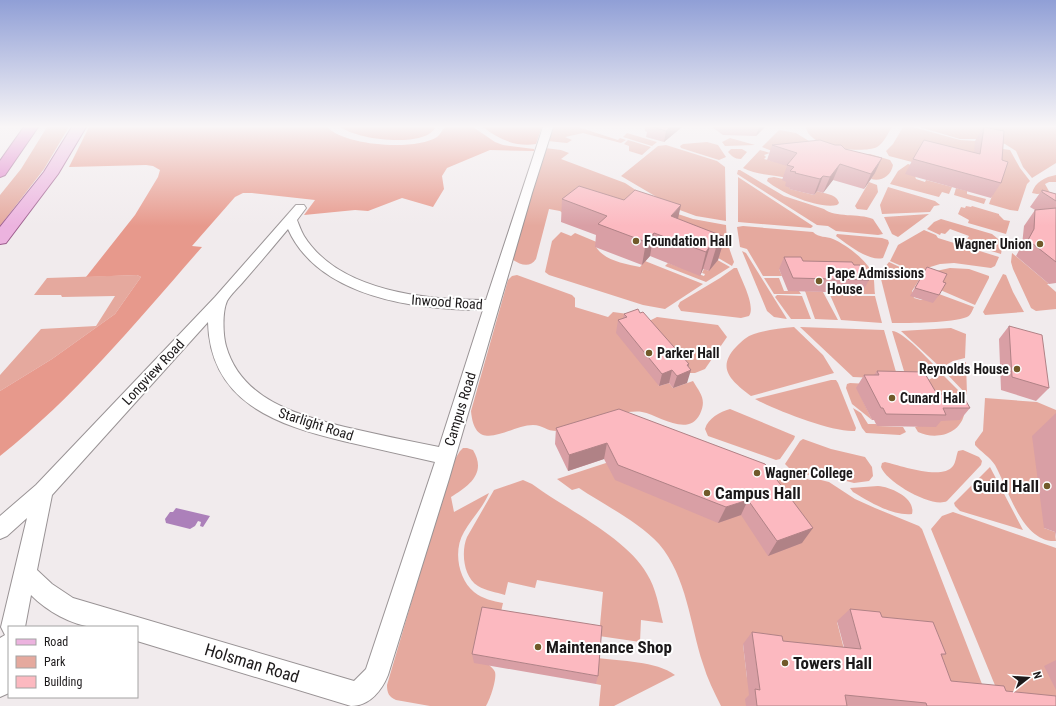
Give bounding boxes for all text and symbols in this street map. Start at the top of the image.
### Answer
place label: Foundation Hall [644,233,732,249]
marker: Foundation Hall [631,236,641,246]
place label: Wagner Union [954,236,1032,252]
marker: Wagner Union [1035,239,1045,249]
place label: Pape Admissions House [827,265,924,297]
marker: Pape Admissions House [814,276,824,286]
street label: Inwood Road [411,292,483,312]
street label: Longview Road [119,336,187,408]
place label: Parker Hall [657,345,719,361]
marker: Parker Hall [644,348,654,358]
place label: Reynolds House [919,361,1009,377]
marker: Reynolds House [1012,364,1022,374]
street label: Campus Road [441,370,479,448]
place label: Cunard Hall [900,390,965,406]
marker: Cunard Hall [887,393,897,403]
street label: Starlight Road [276,404,356,444]
place label: Wagner College [765,465,853,481]
marker: Wagner College [752,468,762,478]
place label: Guild Hall [973,476,1039,496]
marker: Guild Hall [1042,481,1052,491]
place label: Campus Hall [715,483,801,503]
marker: Campus Hall [702,488,712,498]
legend [8,626,138,698]
text: Road [44,635,68,649]
place label: Maintenance Shop [546,637,672,657]
street label: Holsman Road [202,639,302,687]
marker: Maintenance Shop [533,642,543,652]
place label: Towers Hall [793,653,872,673]
text: Park [44,655,66,669]
marker: Towers Hall [780,658,790,668]
north arrow [1008,658,1048,698]
text: N [1030,670,1044,681]
text: Building [44,675,82,689]

